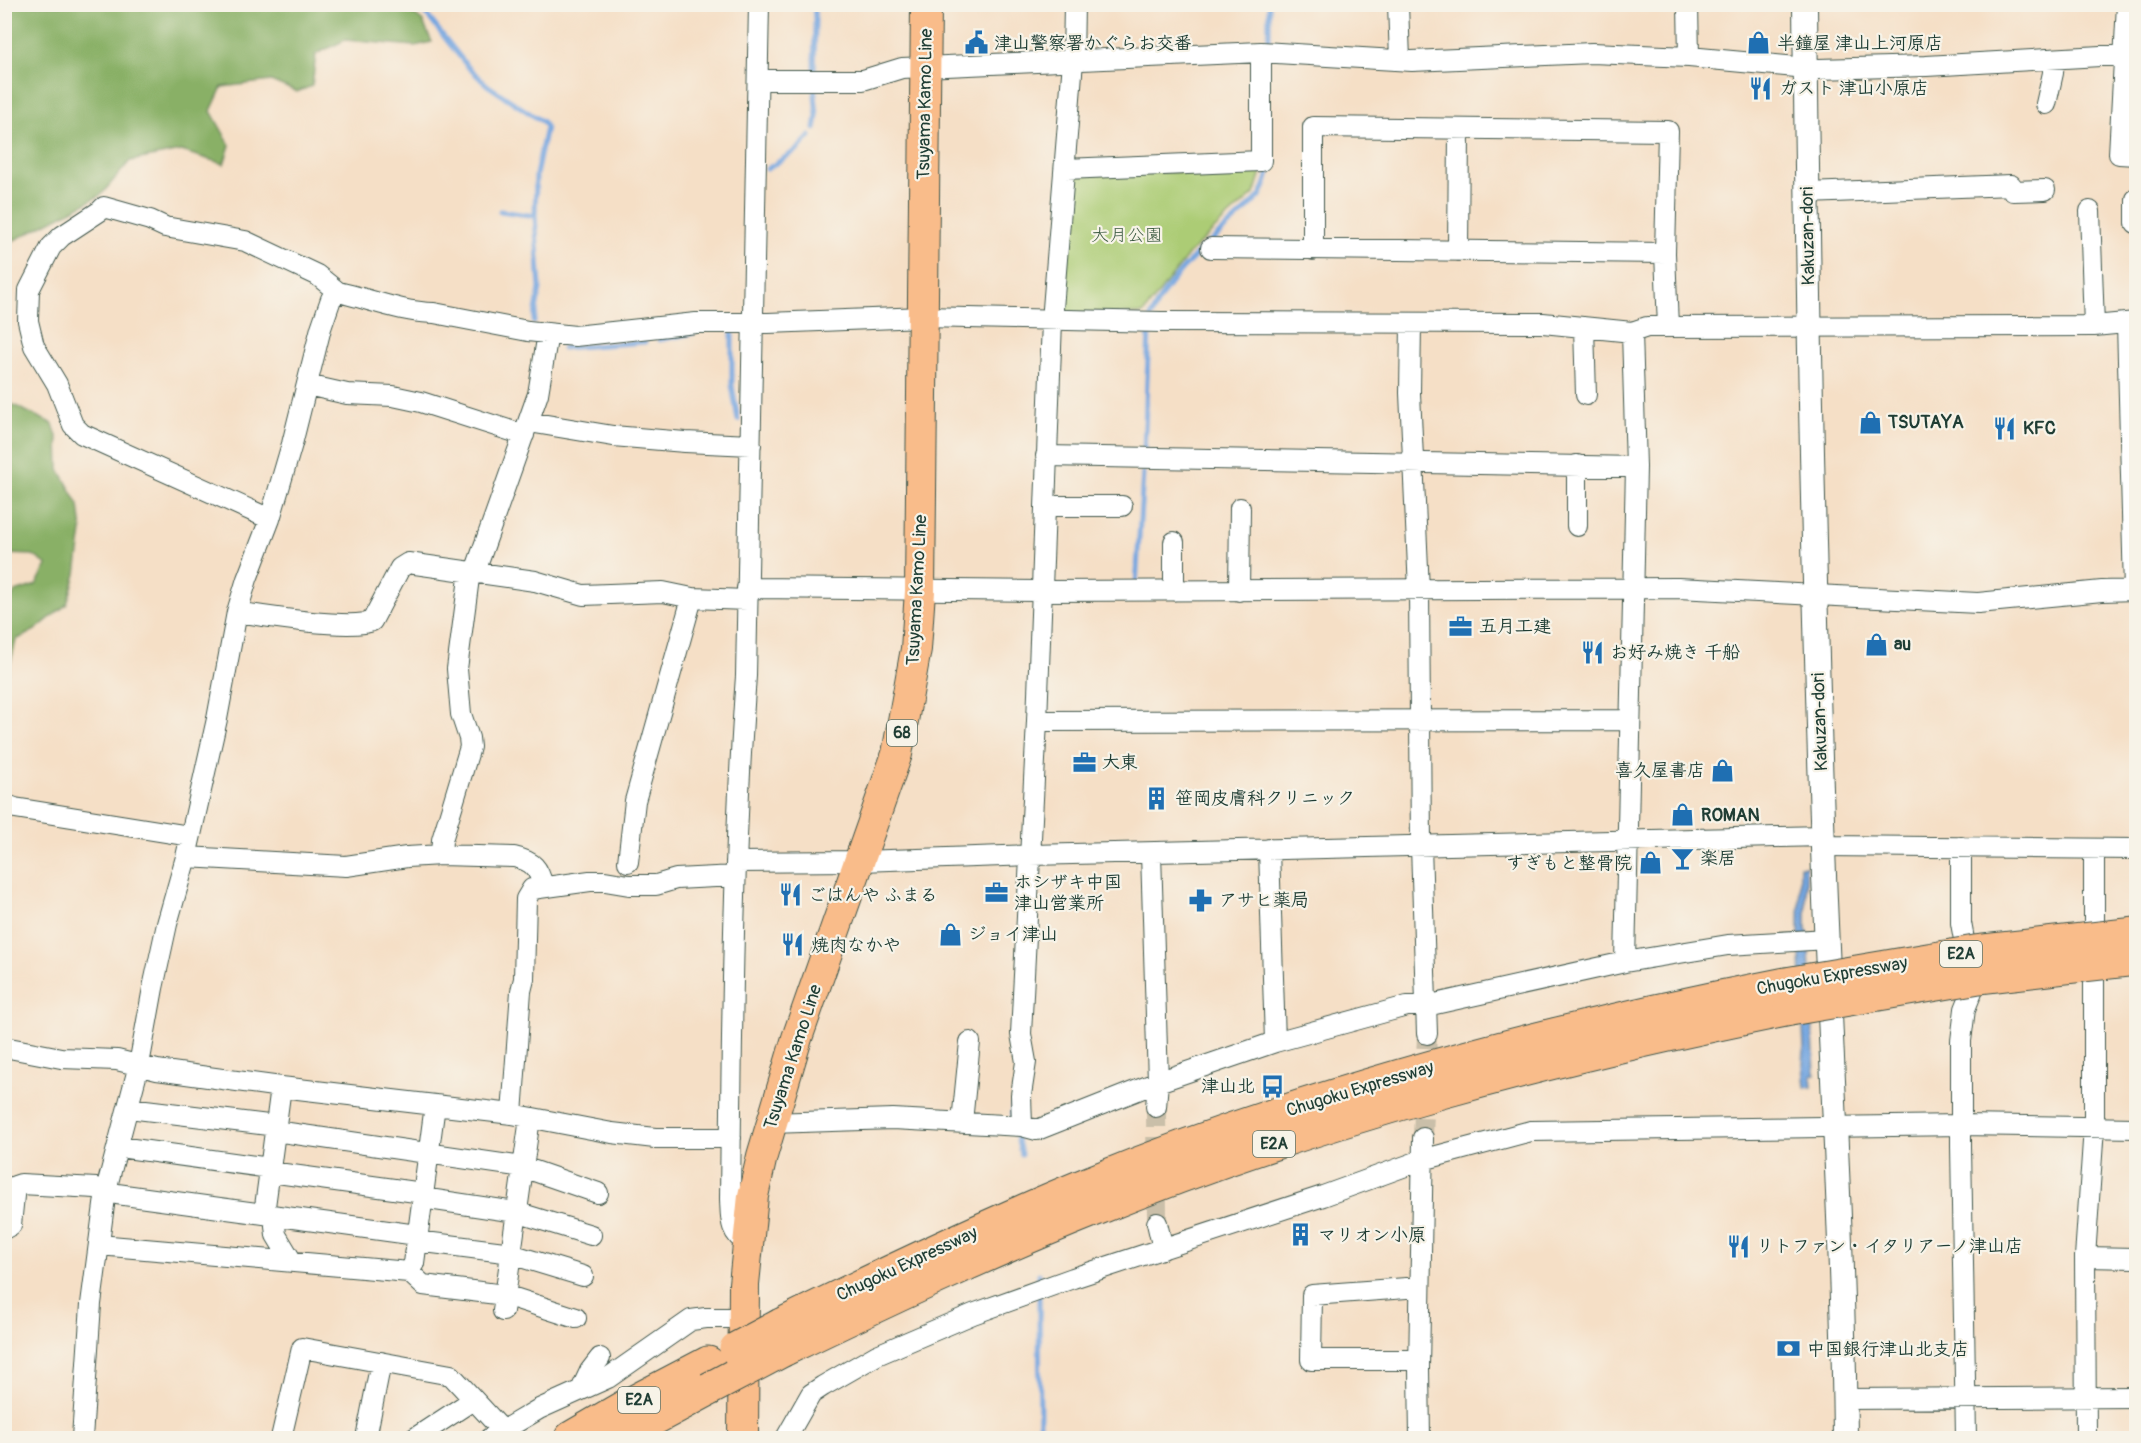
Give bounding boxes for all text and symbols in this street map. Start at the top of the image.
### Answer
street label: Tsuyama Kamo Line [912,28,938,180]
public building icon: 津山警察署かぐらお交番 [963,30,989,56]
shop icon: 半鐘屋 津山上河原店 [1746,30,1772,56]
place label: 津山警察署かぐらお交番 [994,32,1192,55]
place label: 半鐘屋 津山上河原店 [1777,32,1943,55]
restaurant icon: ガスト 津山小原店 [1748,75,1774,101]
place label: ガスト 津山小原店 [1779,77,1929,100]
street label: Kakuzan-dori [1796,187,1820,285]
park label: 大月公園 [1091,224,1163,247]
shop icon: TSUTAYA [1857,409,1883,435]
place label: TSUTAYA [1887,411,1964,434]
restaurant icon: KFC [1992,415,2018,441]
place label: KFC [2023,417,2056,440]
street label: Tsuyama Kamo Line [902,514,932,666]
office icon: 五月工建 [1448,613,1474,639]
place label: 五月工建 [1479,615,1551,638]
shop icon: au [1863,631,1889,657]
place label: au [1894,633,1911,656]
restaurant icon: お好み焼き 千船 [1579,639,1605,665]
place label: お好み焼き 千船 [1610,641,1740,664]
street label: Kakuzan-dori [1807,672,1833,772]
road number: 68 [887,720,917,746]
office icon: 大東 [1071,749,1097,775]
place label: 大東 [1102,751,1138,774]
shop icon: 喜久屋書店 [1710,757,1736,783]
place label: 喜久屋書店 [1615,759,1705,782]
building icon: 笹岡皮膚科クリニック [1144,785,1170,811]
place label: 笹岡皮膚科クリニック [1175,787,1355,810]
shop icon: ROMAN [1670,802,1696,828]
place label: ROMAN [1701,804,1760,827]
bar icon: 楽居 [1669,845,1695,871]
place label: 楽居 [1700,847,1736,870]
shop icon: すぎもと整骨院 [1637,850,1663,876]
place label: すぎもと整骨院 [1506,852,1632,875]
place label: ホシザキ中国 津山営業所 [1014,871,1122,915]
office icon: ホシザキ中国 津山営業所 [983,879,1009,905]
restaurant icon: ごはんや ふまる [777,882,803,908]
place label: ごはんや ふまる [808,884,938,907]
pharmacy icon: アサヒ薬局 [1188,887,1214,913]
place label: アサヒ薬局 [1219,889,1309,912]
shop icon: ジョイ津山 [937,921,963,947]
place label: ジョイ津山 [968,923,1058,946]
restaurant icon: 焼肉なかや [780,932,806,958]
place label: 焼肉なかや [811,934,901,957]
road number: E2A [1940,941,1982,967]
street label: Chugoku Expressway [1755,951,1910,1001]
street label: Tsuyama Kamo Line [759,981,827,1132]
street label: Chugoku Expressway [1283,1056,1437,1122]
bus stop icon: 津山北 [1260,1073,1286,1099]
place label: 津山北 [1201,1075,1255,1098]
road number: E2A [1253,1131,1295,1157]
street label: Chugoku Expressway [833,1221,981,1307]
building icon: マリオン小原 [1287,1222,1313,1248]
place label: マリオン小原 [1318,1224,1426,1247]
restaurant icon: リトファン・イタリアーノ津山店 [1725,1233,1751,1259]
place label: リトファン・イタリアーノ津山店 [1756,1235,2023,1258]
bank icon: 中国銀行津山北支店 [1776,1336,1802,1362]
place label: 中国銀行津山北支店 [1807,1338,1969,1361]
road number: E2A [618,1387,660,1413]

